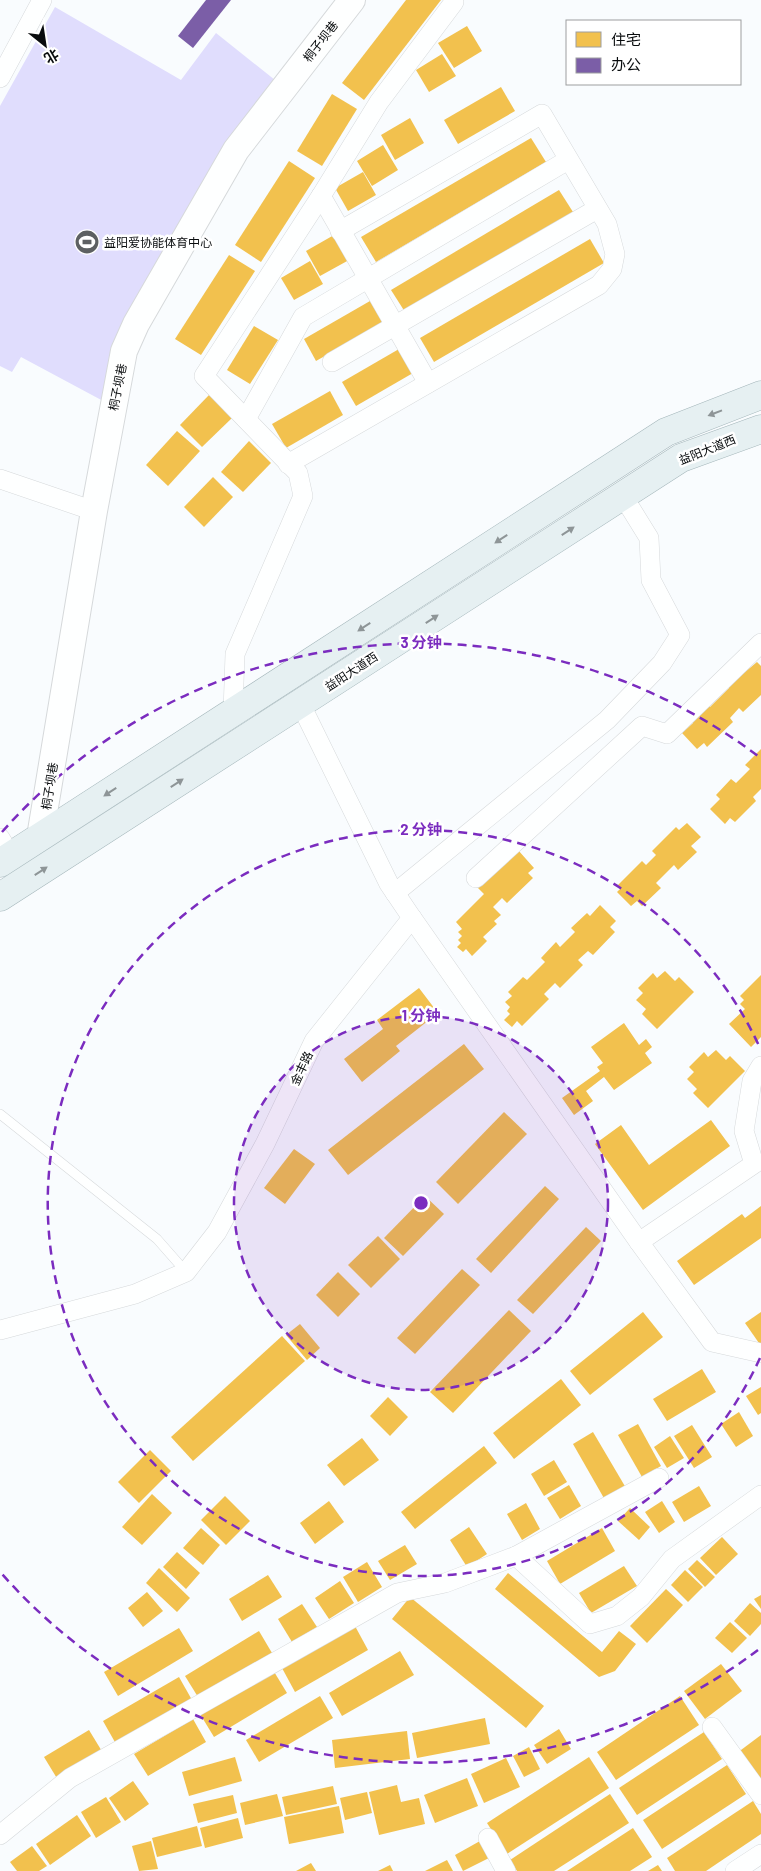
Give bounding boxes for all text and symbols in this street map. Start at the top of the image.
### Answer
street label: 桐子坝巷 [300,18,340,64]
north arrow [20,20,70,70]
legend [566,20,741,85]
text: 住宅 [611,30,641,48]
text: 北 [41,46,62,68]
text: 办公 [611,55,641,73]
sports icon: 益阳爱协能体育中心 [74,229,100,255]
place label: 益阳爱协能体育中心 [104,235,212,249]
street label: 桐子坝巷 [106,362,128,412]
one-way arrow [708,410,723,417]
street label: 益阳大道西 [677,431,737,467]
one-way arrow [561,526,575,535]
one-way arrow [494,534,507,544]
one-way arrow [425,614,438,623]
one-way arrow [358,623,371,632]
text: 3 分钟 [400,633,442,651]
street label: 益阳大道西 [322,649,380,693]
street label: 桐子坝巷 [38,761,60,811]
one-way arrow [171,778,184,787]
one-way arrow [104,787,117,796]
text: 2 分钟 [400,820,442,838]
one-way arrow [34,866,47,876]
text: 1 分钟 [402,1006,440,1024]
street label: 金丰路 [287,1049,315,1087]
centre of rings [412,1194,430,1212]

